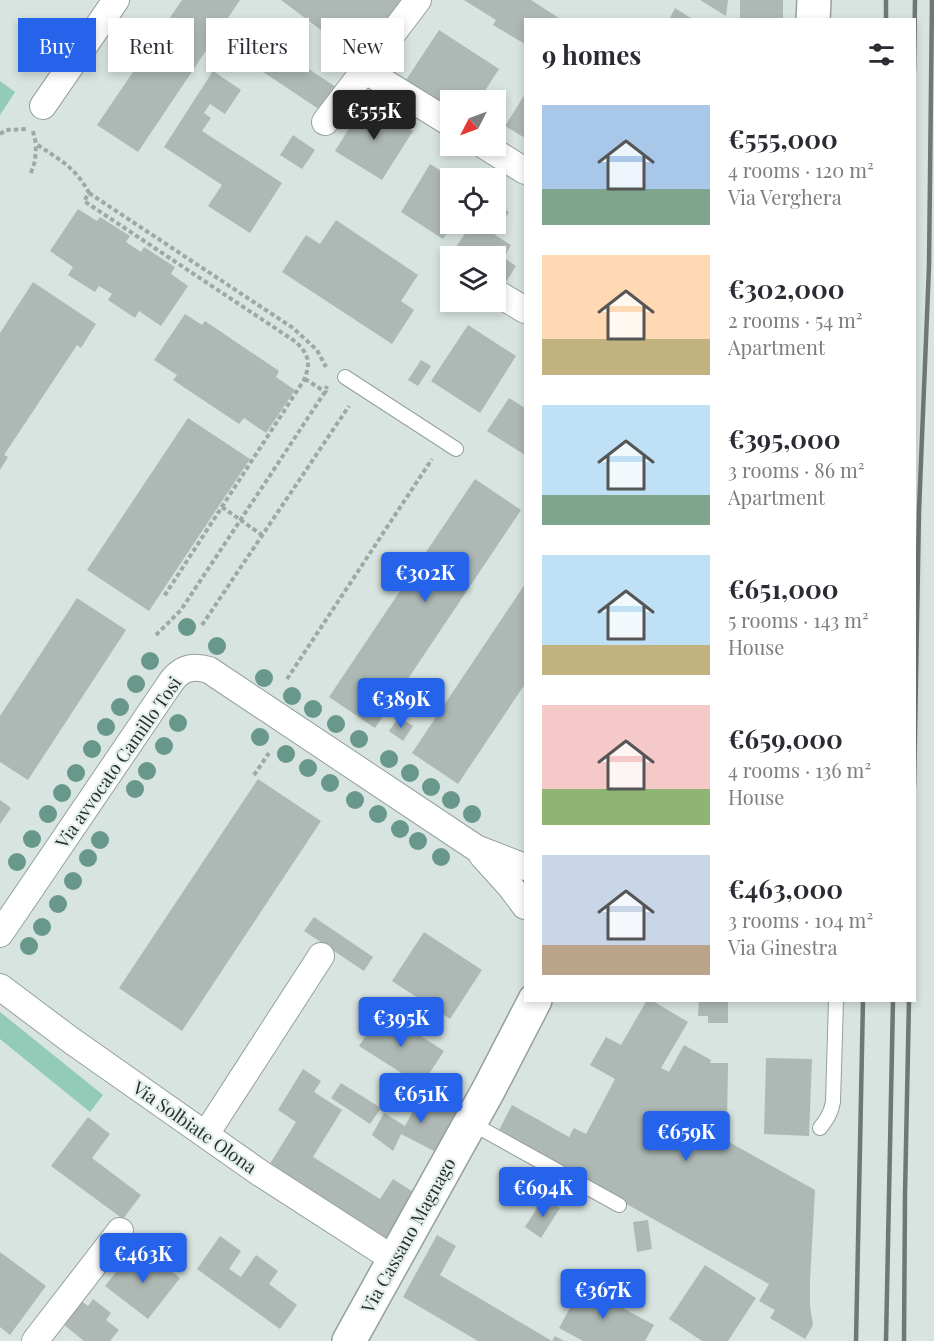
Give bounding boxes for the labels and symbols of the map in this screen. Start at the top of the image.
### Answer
pin: €555K [332,90,416,141]
north arrow [440,90,506,156]
pin: €302K [383,552,467,603]
street label: Via avvocato Camillo Tosi [49,671,186,853]
pin: €389K [359,678,443,729]
pin: €395K [359,997,443,1048]
pin: €651K [379,1073,463,1124]
street label: Via Solbiate Olona [128,1075,262,1179]
pin: €659K [644,1111,728,1162]
street label: Via Cassano Magnago [355,1153,461,1318]
pin: €694K [501,1167,585,1218]
pin: €463K [101,1233,185,1284]
pin: €367K [561,1269,645,1320]

